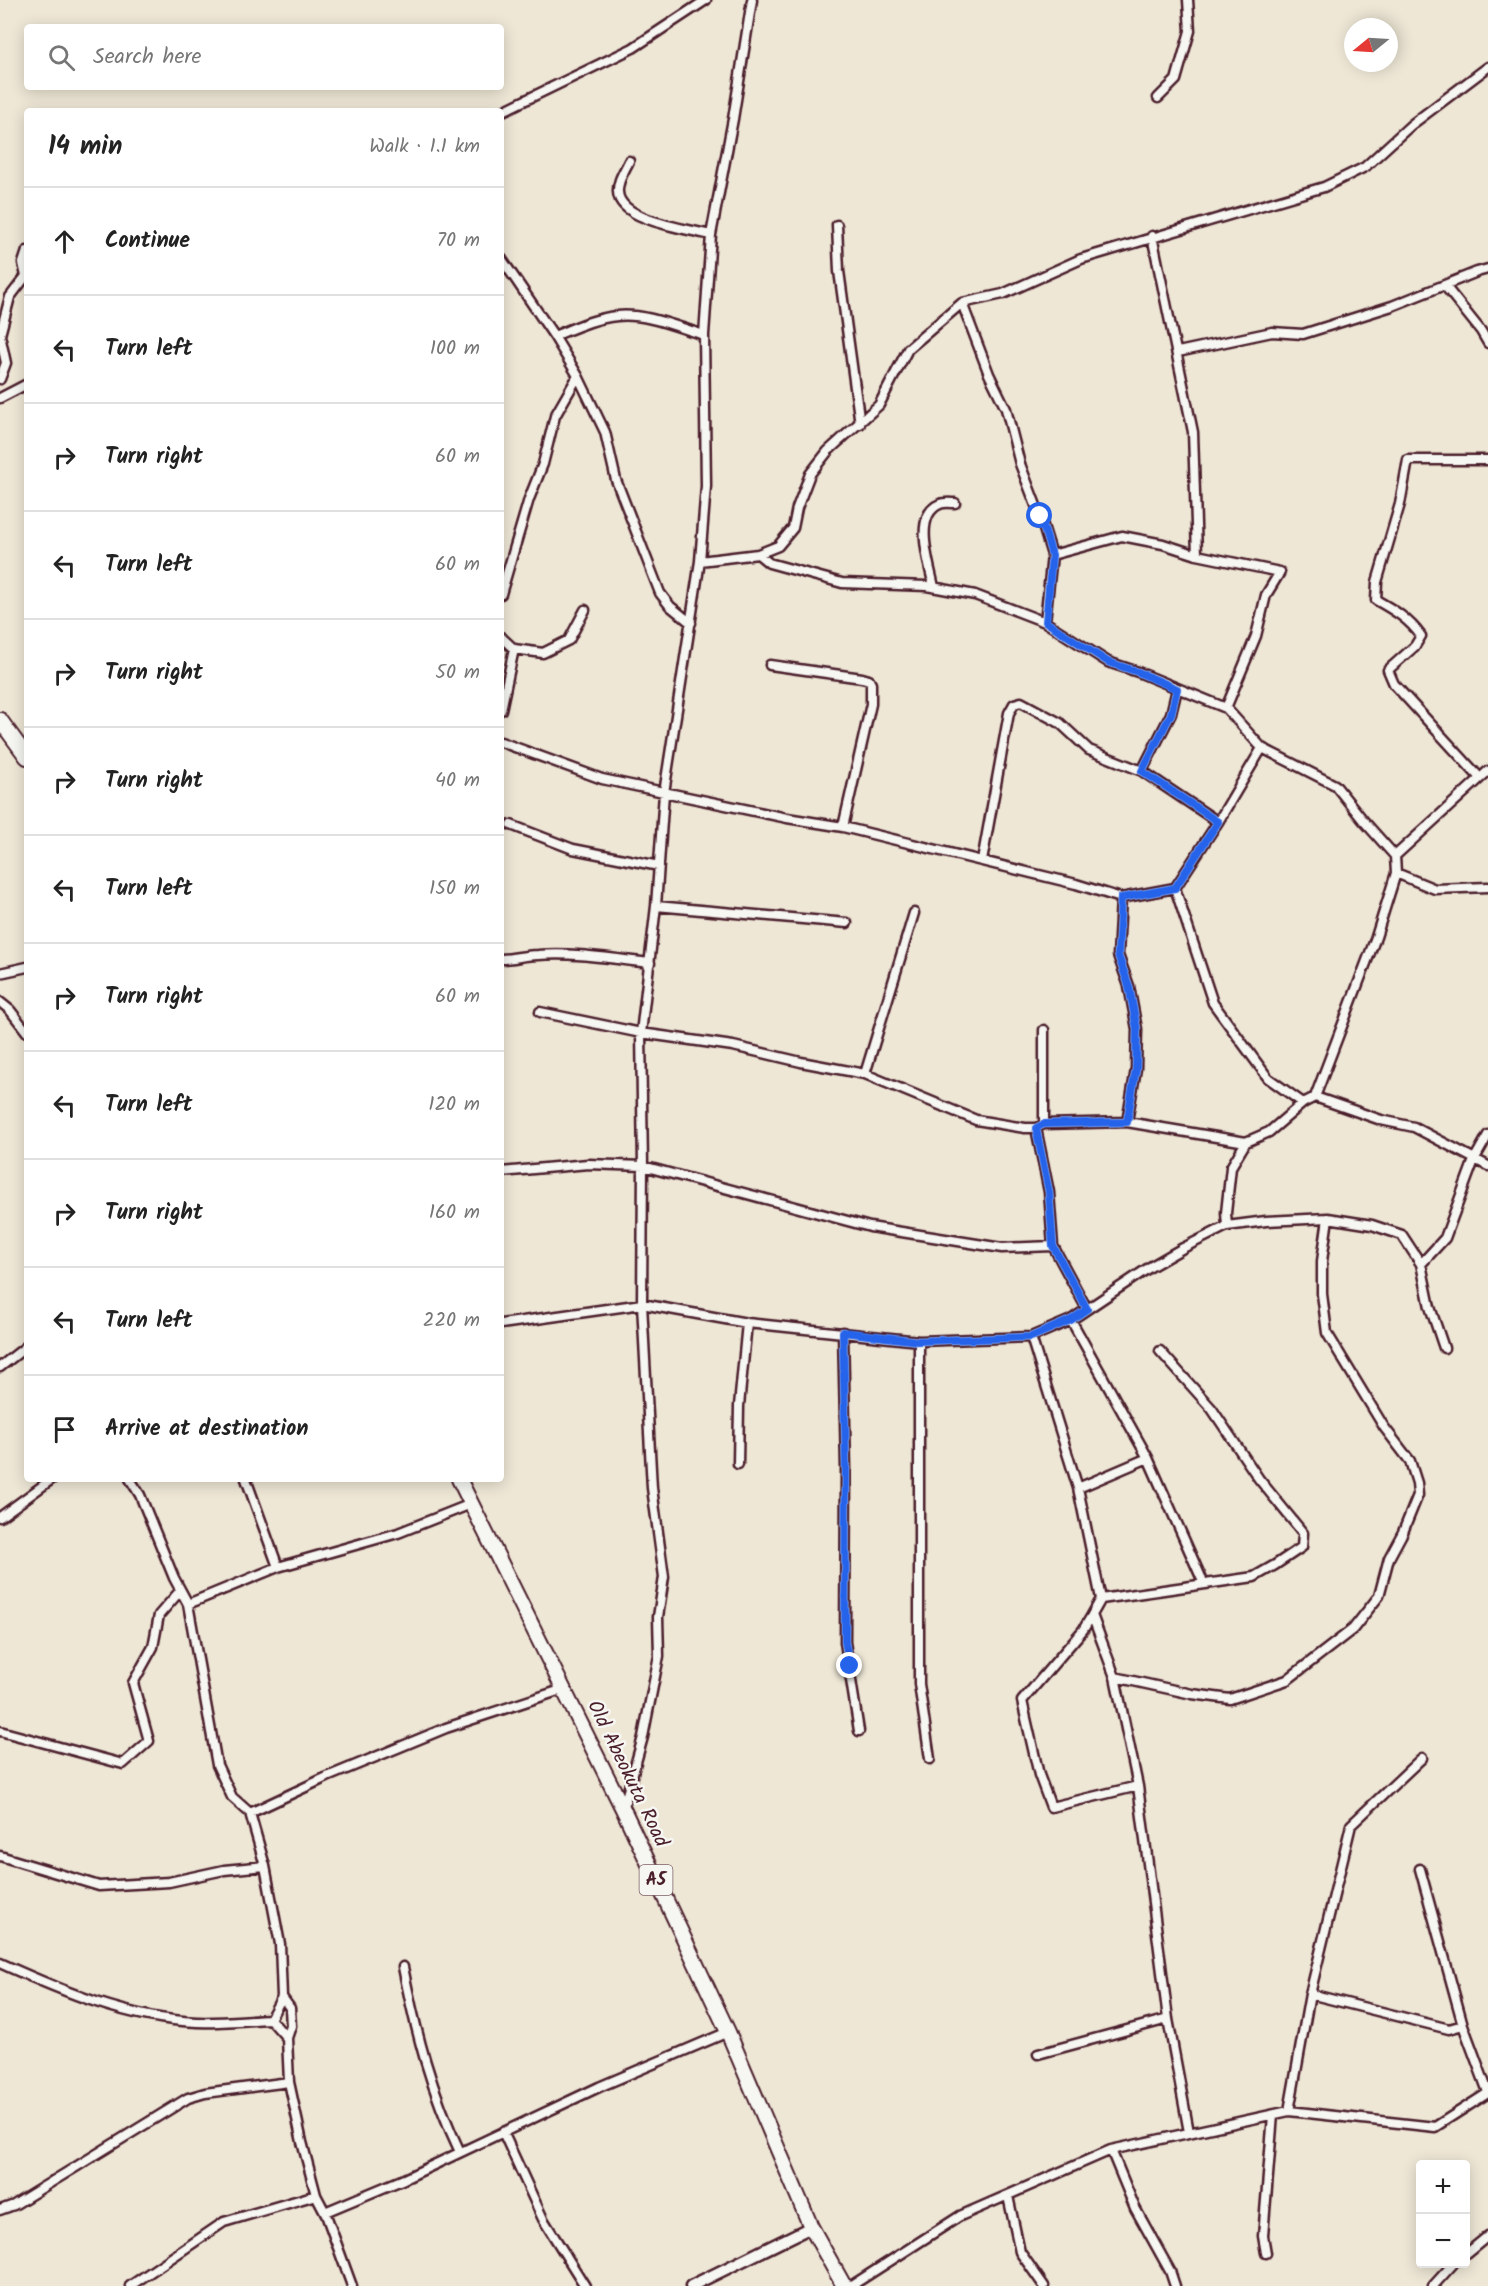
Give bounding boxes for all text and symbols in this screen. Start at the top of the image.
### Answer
north arrow [1344,18,1398,72]
search box [24,24,504,90]
text: Search here [93,40,201,75]
icon: search [45,41,78,74]
text: 14 min [48,126,123,168]
text: Walk · 1.1 km [369,131,480,163]
text: Continue [105,224,190,259]
icon: ahead [48,225,81,258]
text: 70 m [437,225,480,257]
text: Turn left [105,332,192,367]
icon: left [48,333,81,366]
text: 100 m [430,333,480,365]
text: Turn right [105,440,203,475]
icon: right [48,441,81,474]
text: 60 m [435,441,480,473]
route start [1026,502,1052,528]
text: Turn left [105,548,192,583]
icon: left [48,549,81,582]
text: 60 m [435,549,480,581]
text: Turn right [105,656,203,691]
icon: right [48,657,81,690]
text: 50 m [435,657,480,689]
text: Turn right [105,764,203,799]
icon: right [48,765,81,798]
text: 40 m [435,765,480,797]
text: Turn left [105,872,192,907]
icon: left [48,873,81,906]
text: 150 m [429,873,480,905]
text: Turn right [105,980,203,1015]
icon: right [48,981,81,1014]
text: 60 m [435,981,480,1013]
text: Turn left [105,1088,192,1123]
icon: left [48,1089,81,1122]
text: 120 m [428,1089,480,1121]
text: Turn right [105,1196,203,1231]
icon: right [48,1197,81,1230]
text: 160 m [429,1197,480,1229]
text: Turn left [105,1304,192,1339]
icon: left [48,1305,81,1338]
text: 220 m [423,1305,480,1337]
text: Arrive at destination [105,1412,308,1447]
icon: arrive [48,1413,81,1446]
route end [836,1652,862,1678]
street label: Old Abeokuta Road [578,1695,677,1854]
road number: A5 [640,1865,672,1895]
map controls [1416,2160,1470,2268]
button: + [1416,2160,1470,2214]
button: − [1416,2214,1470,2268]

